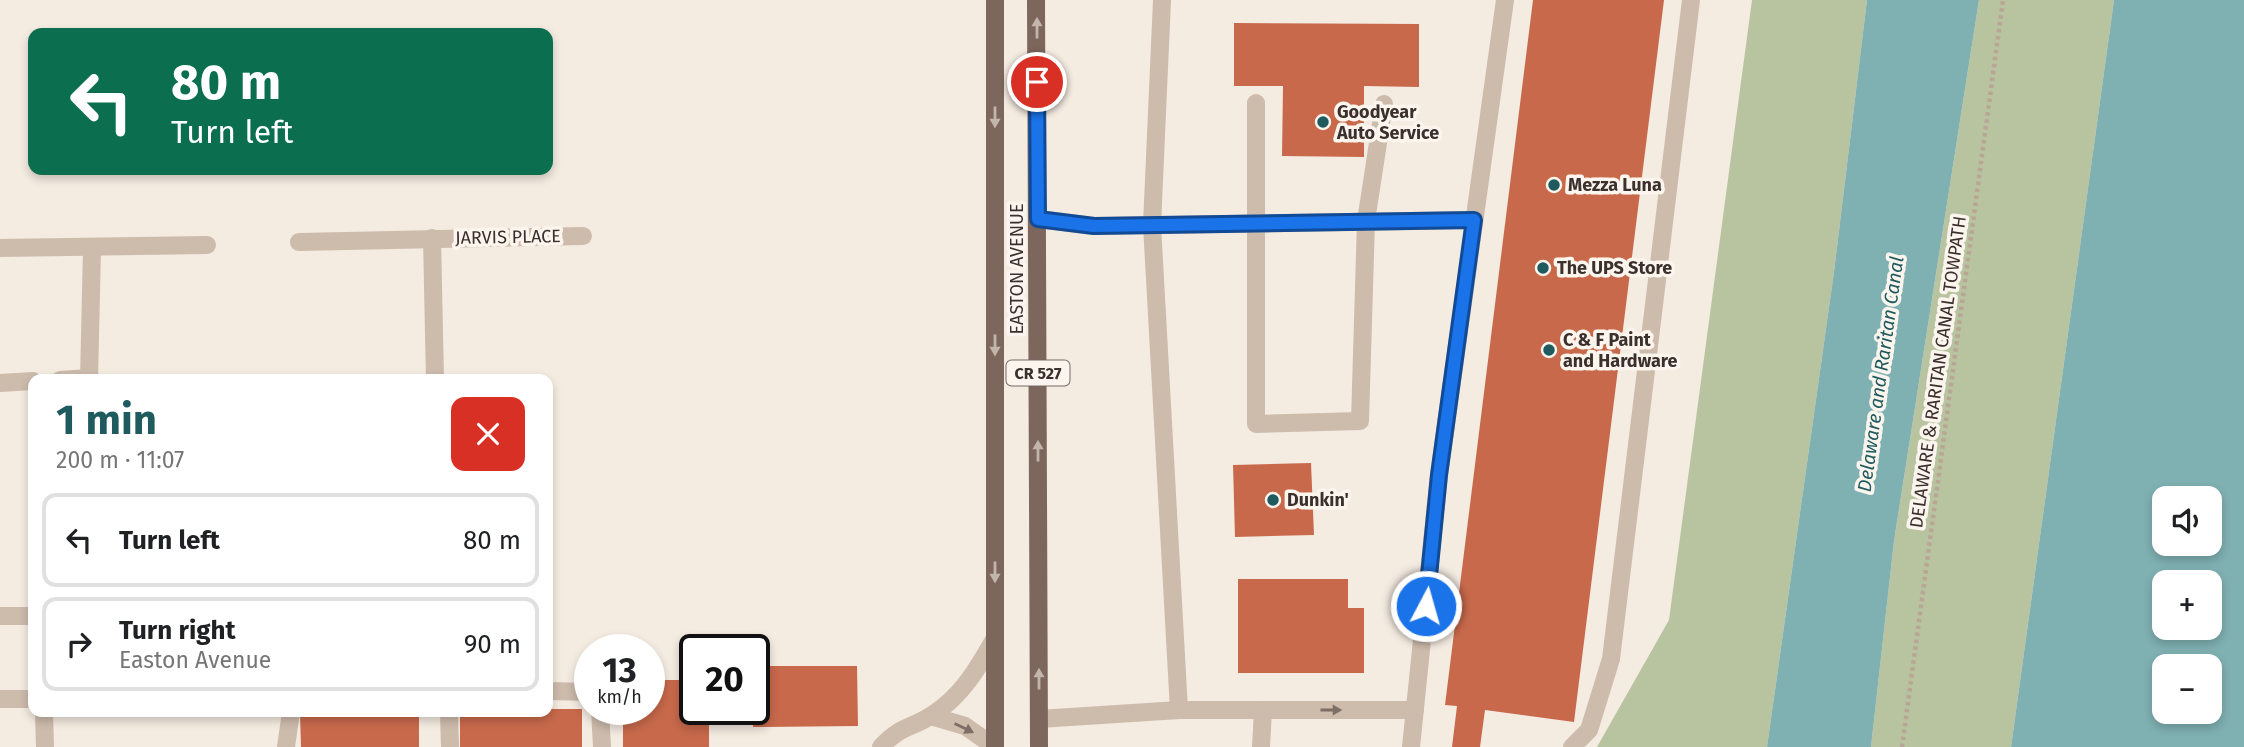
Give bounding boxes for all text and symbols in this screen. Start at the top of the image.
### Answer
one-way arrow [1031,17,1042,39]
pin [1007,52,1067,112]
text: 80 m [171,53,281,112]
icon: left [56,56,147,147]
icon: arrive [1018,63,1056,101]
place label: Goodyear Auto Service [1336,101,1439,144]
one-way arrow [989,106,1001,128]
text: Turn left [171,113,293,151]
marker: Goodyear Auto Service [1315,114,1331,130]
place label: Mezza Luna [1568,174,1662,196]
marker: Mezza Luna [1546,177,1562,193]
street label: EASTON AVENUE [1006,203,1028,335]
street label: DELAWARE & RARITAN CANAL TOWPATH [1905,214,1971,530]
street label: JARVIS PLACE [455,225,561,249]
water label: Delaware and Raritan Canal [1853,255,1908,493]
place label: The UPS Store [1557,257,1672,279]
marker: The UPS Store [1535,260,1551,276]
place label: C & F Paint and Hardware [1563,329,1677,372]
one-way arrow [989,334,1001,356]
marker: C & F Paint and Hardware [1541,342,1557,358]
road number: CR 527 [1006,360,1070,386]
text: 1 min [56,395,157,445]
button: close [451,397,525,471]
one-way arrow [1032,440,1044,462]
text: 200 m · 11:07 [56,446,184,474]
map controls [2152,486,2222,724]
button: sound [2152,486,2222,556]
place label: Dunkin' [1287,489,1349,511]
marker: Dunkin' [1265,492,1281,508]
icon: left [60,521,98,559]
text: Turn left [119,525,220,556]
text: 80 m [463,525,521,556]
one-way arrow [989,561,1001,583]
position arrow [1389,569,1463,643]
button: + [2152,570,2222,640]
text: Turn right [119,615,236,646]
icon: right [60,625,98,663]
text: 90 m [464,629,521,660]
speed limit sign: 20 [679,634,770,725]
text: Easton Avenue [119,646,271,674]
text: 13 [602,649,637,691]
button: − [2152,654,2222,724]
one-way arrow [1033,668,1045,690]
text: km/h [597,686,642,708]
one-way arrow [1320,704,1342,716]
one-way arrow [954,722,975,734]

